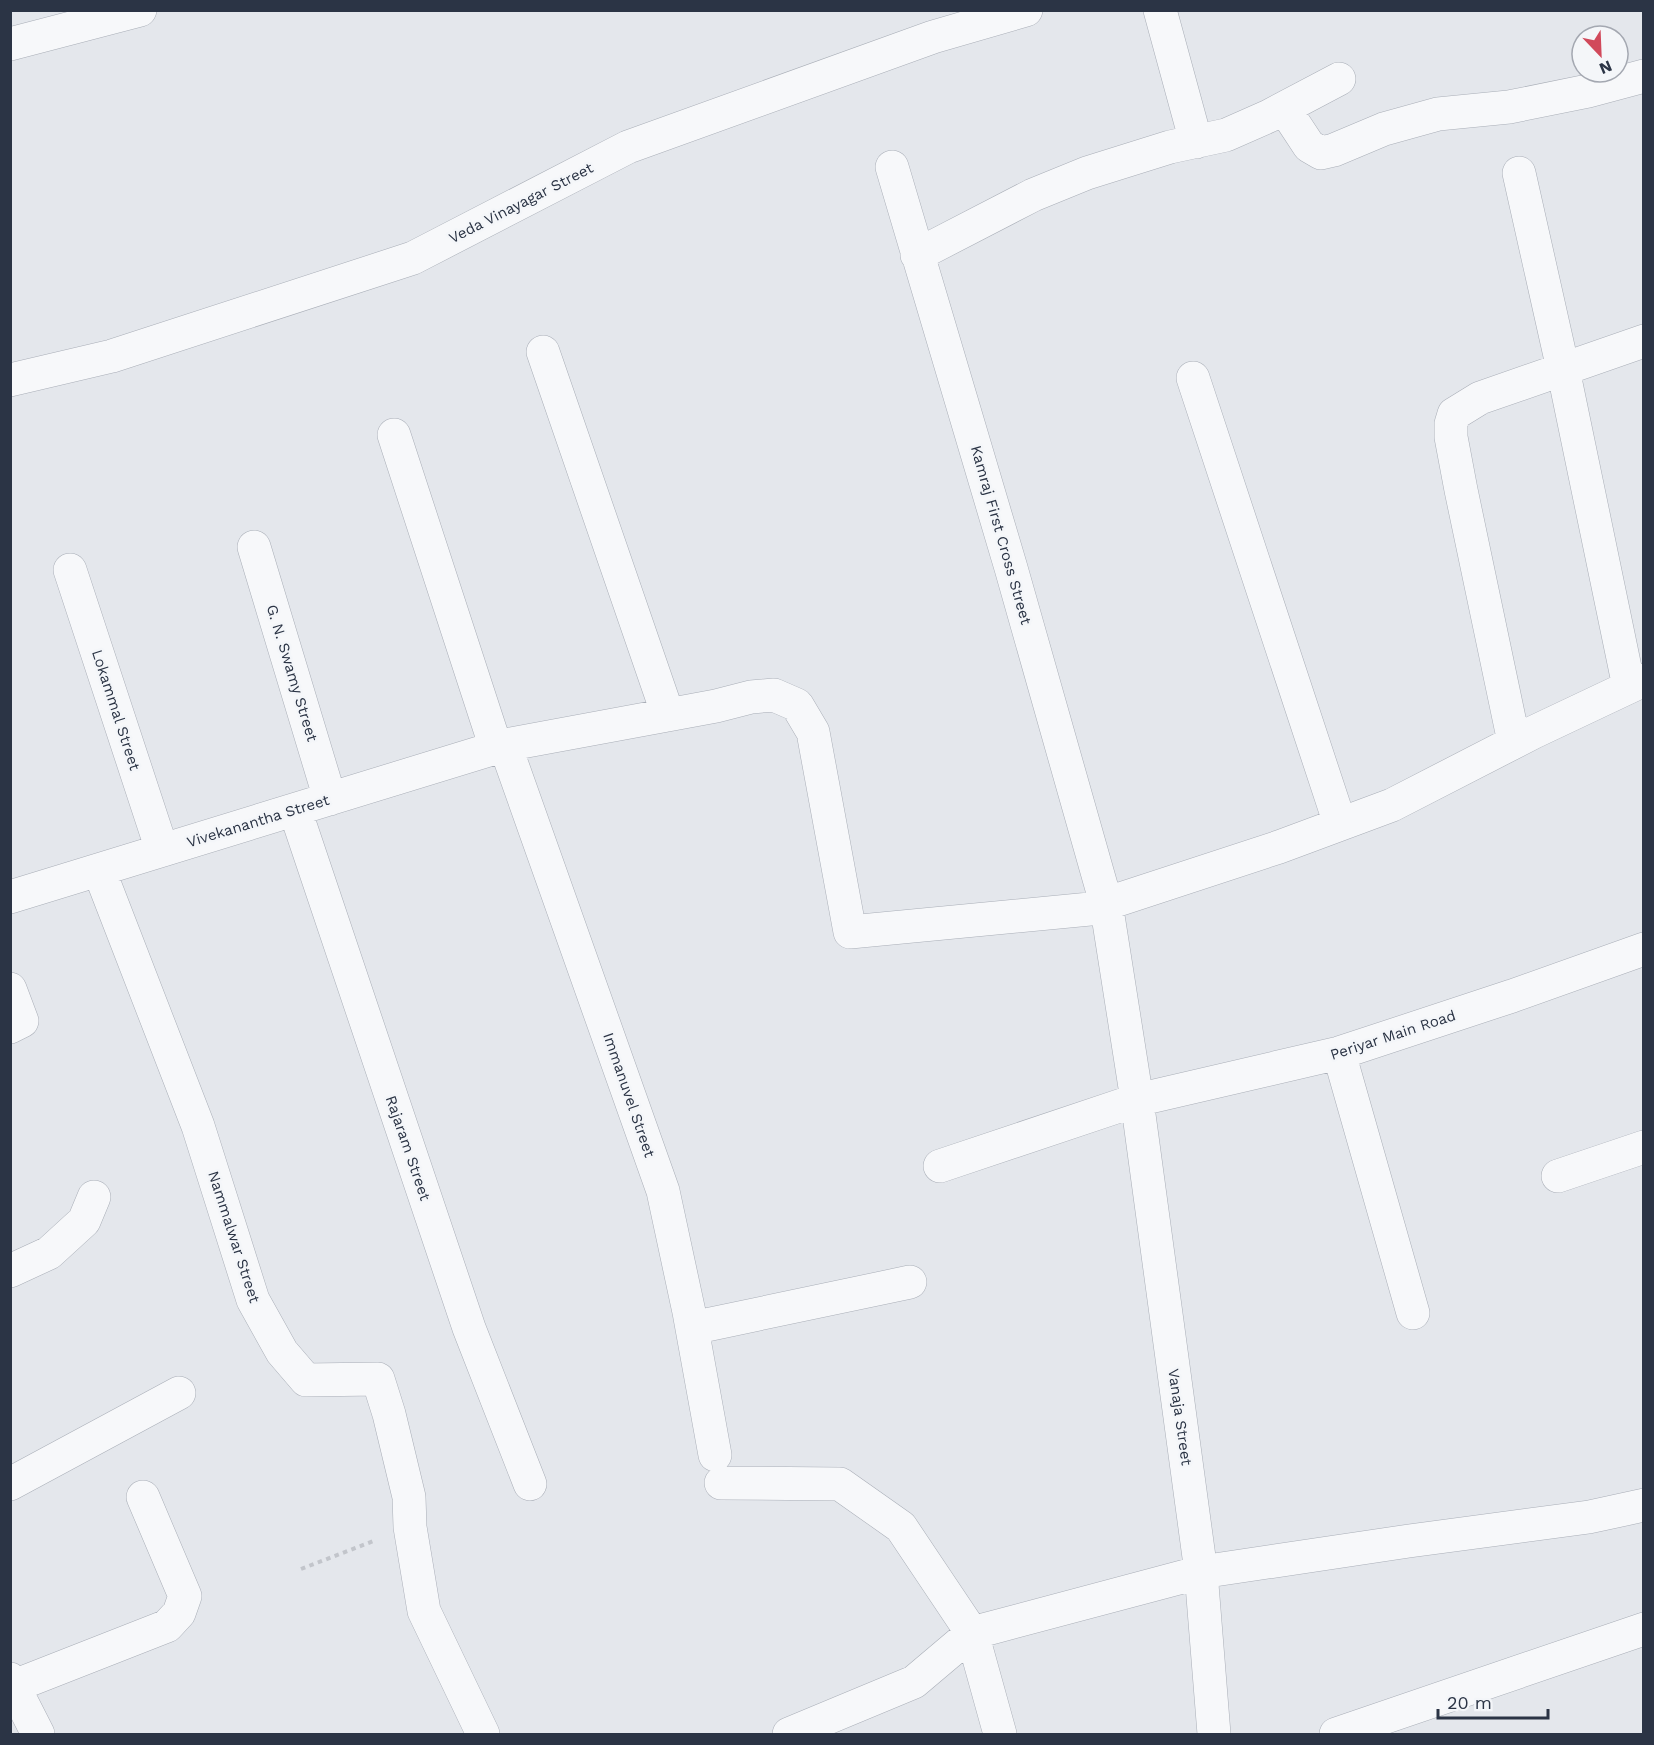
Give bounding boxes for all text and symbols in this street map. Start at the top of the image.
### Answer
north arrow [1570,24,1630,84]
text: N [1596,56,1615,78]
street label: Veda Vinayagar Street [446,158,597,247]
street label: Kamraj First Cross Street [967,443,1035,627]
street label: G. N. Swamy Street [263,602,322,744]
street label: Lokammal Street [88,647,144,773]
street label: Vivekanantha Street [185,791,332,851]
street label: Periyar Main Road [1328,1006,1458,1064]
street label: Immanuvel Street [599,1030,659,1160]
street label: Rajaram Street [382,1093,435,1204]
street label: Nammalwar Street [204,1169,264,1306]
street label: Vanaja Street [1164,1367,1196,1467]
scale bar [1438,1682,1548,1720]
text: 20 m [1447,1692,1492,1713]

